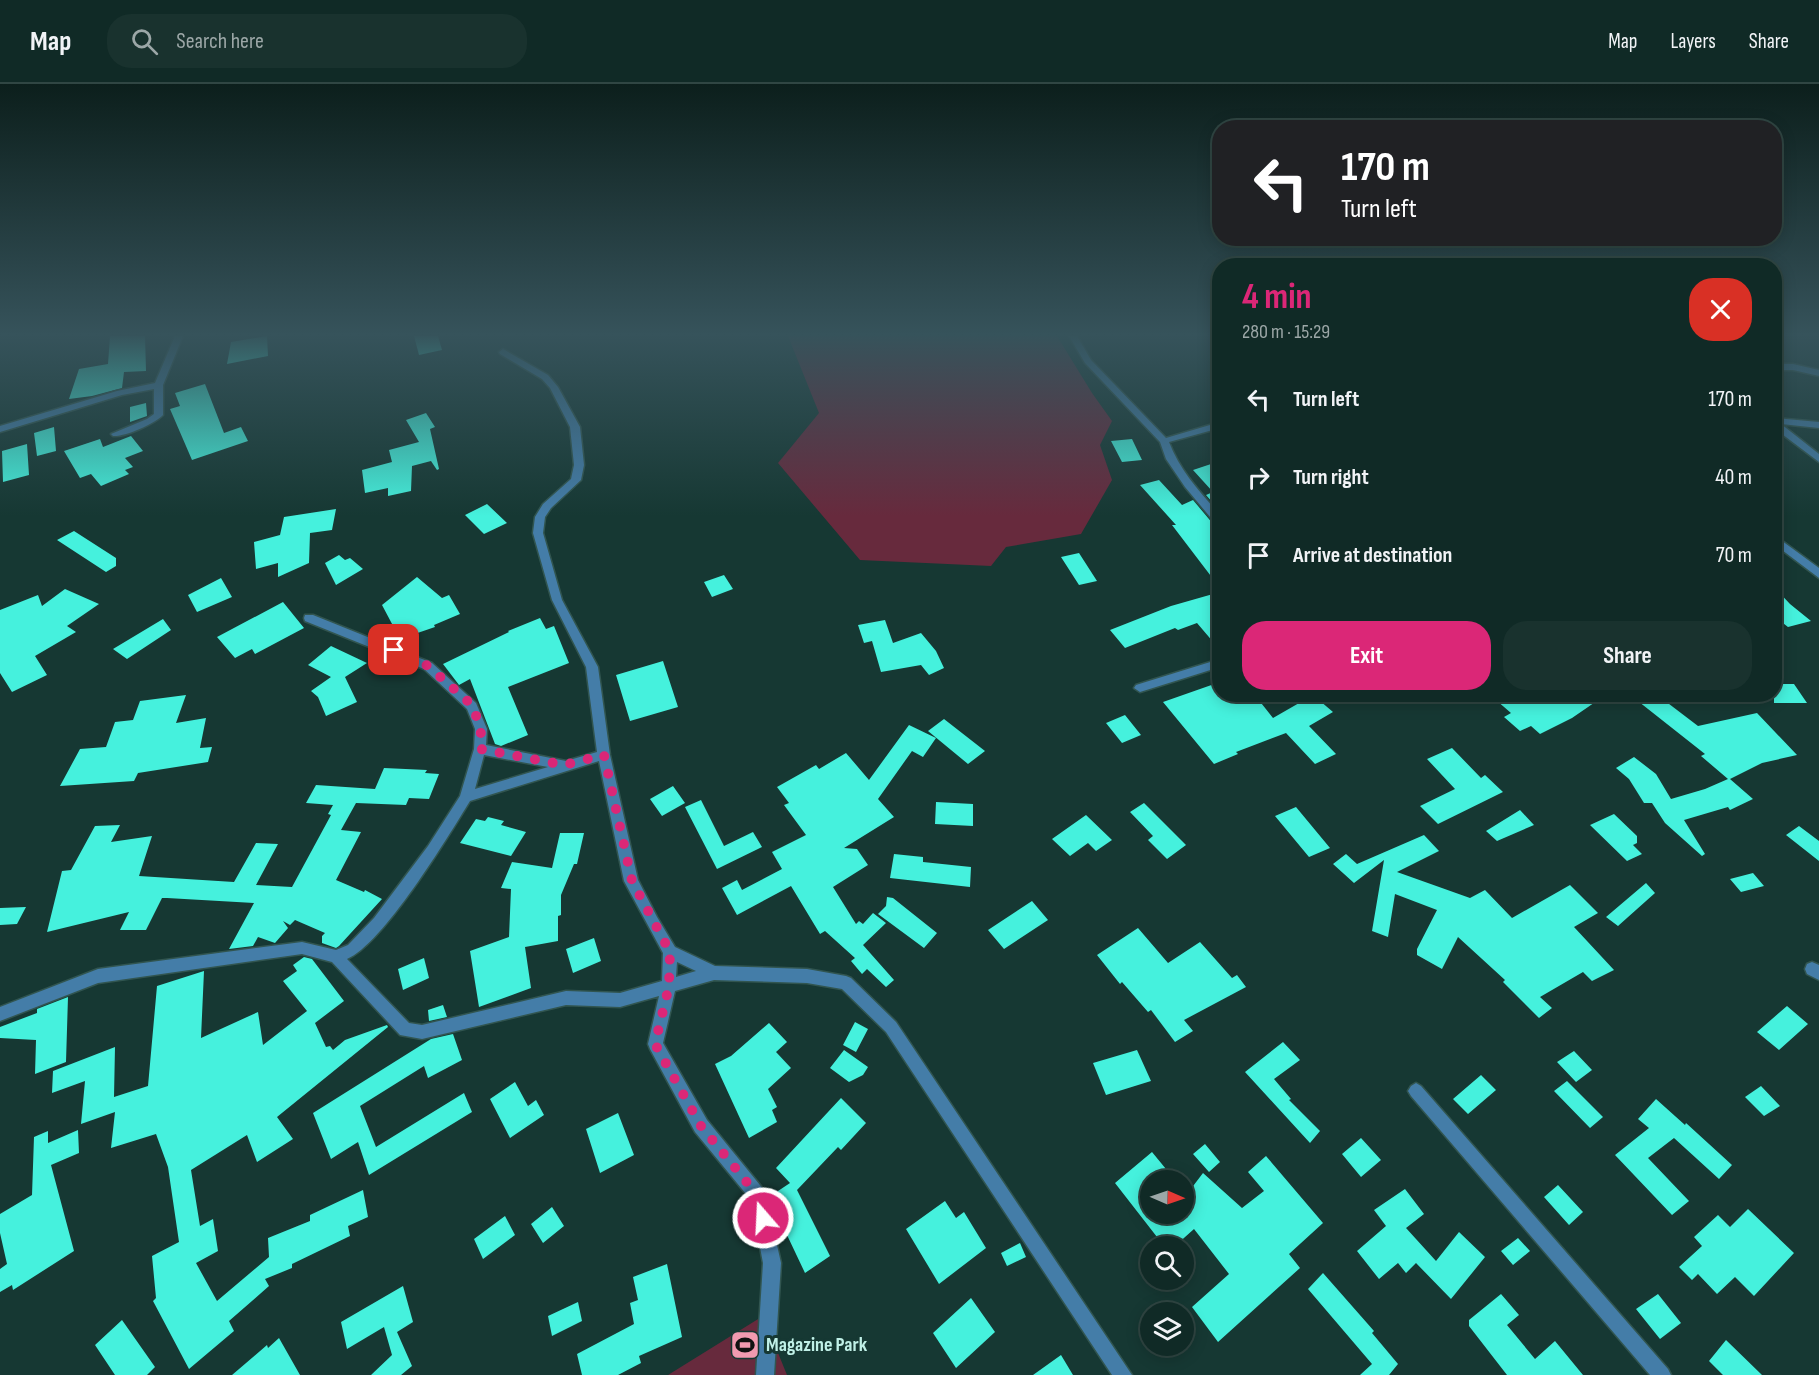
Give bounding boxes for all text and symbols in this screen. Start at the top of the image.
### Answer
search box [107,14,527,68]
text: Map [30,25,71,58]
icon: search [128,25,161,58]
text: Search here [176,28,264,55]
text: Map [1608,29,1637,54]
text: Layers [1670,29,1716,54]
text: Share [1749,29,1789,54]
text: 170 m [1341,142,1430,193]
icon: left [1242,144,1320,222]
text: Turn left [1341,193,1417,225]
text: 4 min [1242,276,1312,319]
button: close [1689,278,1752,341]
text: 280 m · 15:29 [1242,320,1330,344]
icon: left [1242,383,1275,416]
text: Turn left [1293,386,1359,413]
text: 170 m [1708,386,1752,413]
icon: right [1242,461,1275,494]
text: Turn right [1293,464,1369,491]
text: 40 m [1715,464,1752,491]
icon: arrive [1242,539,1275,572]
text: Arrive at destination [1293,542,1452,569]
text: 70 m [1716,542,1752,569]
button: Exit [1242,621,1491,690]
button: Share [1503,621,1752,690]
pin [368,624,419,675]
icon: arrive [377,633,410,666]
north arrow [1140,1170,1194,1224]
map controls [1140,1170,1194,1356]
position arrow [731,1186,795,1250]
button: search [1140,1236,1194,1290]
button: layers [1140,1302,1194,1356]
sports icon: Magazine Park [729,1329,761,1361]
place label: Magazine Park [766,1333,868,1357]

